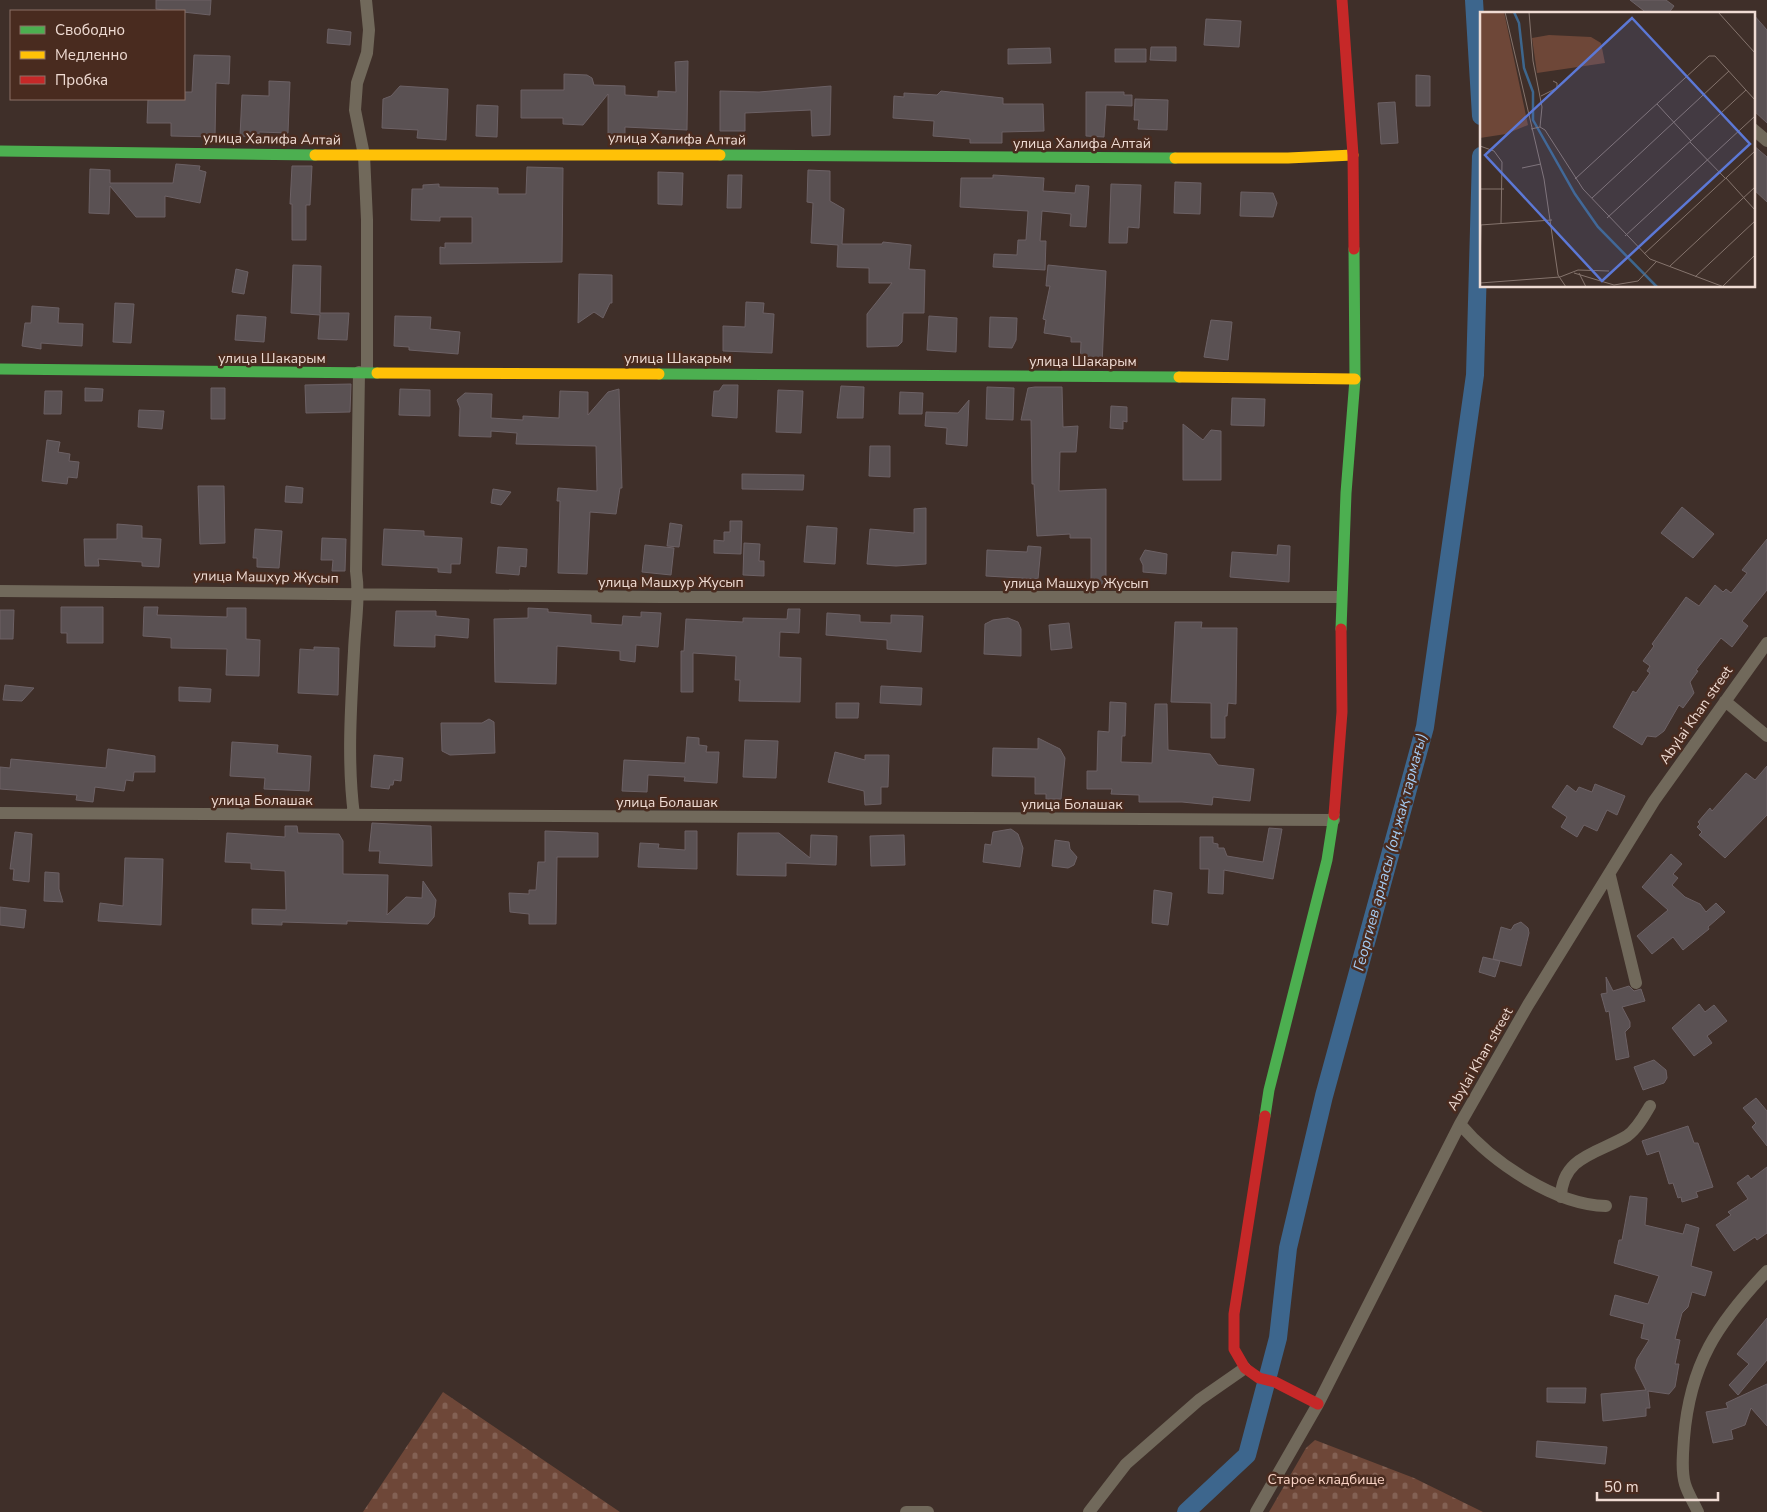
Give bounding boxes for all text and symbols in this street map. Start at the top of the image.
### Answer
legend [10,10,185,100]
inset map [1480,12,1754,288]
text: Свободно [55,20,125,40]
text: Медленно [55,45,128,65]
text: Пробка [55,70,108,90]
street label: улица Халифа Алтай [203,128,341,150]
street label: улица Халифа Алтай [608,128,746,150]
street label: улица Халифа Алтай [1013,134,1151,153]
street label: улица Шакарым [218,349,326,368]
street label: улица Шакарым [624,349,732,368]
street label: улица Шакарым [1029,352,1137,371]
street label: улица Машхур Жусып [193,566,339,588]
street label: улица Машхур Жусып [598,573,744,592]
street label: улица Машхур Жусып [1003,574,1149,593]
street label: Abylai Khan street [1655,662,1737,768]
water label: Георгиев арнасы (оң жақ тармағы) [1349,731,1431,973]
street label: улица Болашак [211,791,313,810]
street label: улица Болашак [616,793,718,812]
street label: улица Болашак [1021,795,1123,814]
street label: Abylai Khan street [1443,1004,1517,1114]
park label: Старое кладбище [1267,1470,1385,1489]
scale bar [1597,1470,1718,1502]
text: 50 m [1604,1477,1639,1497]

